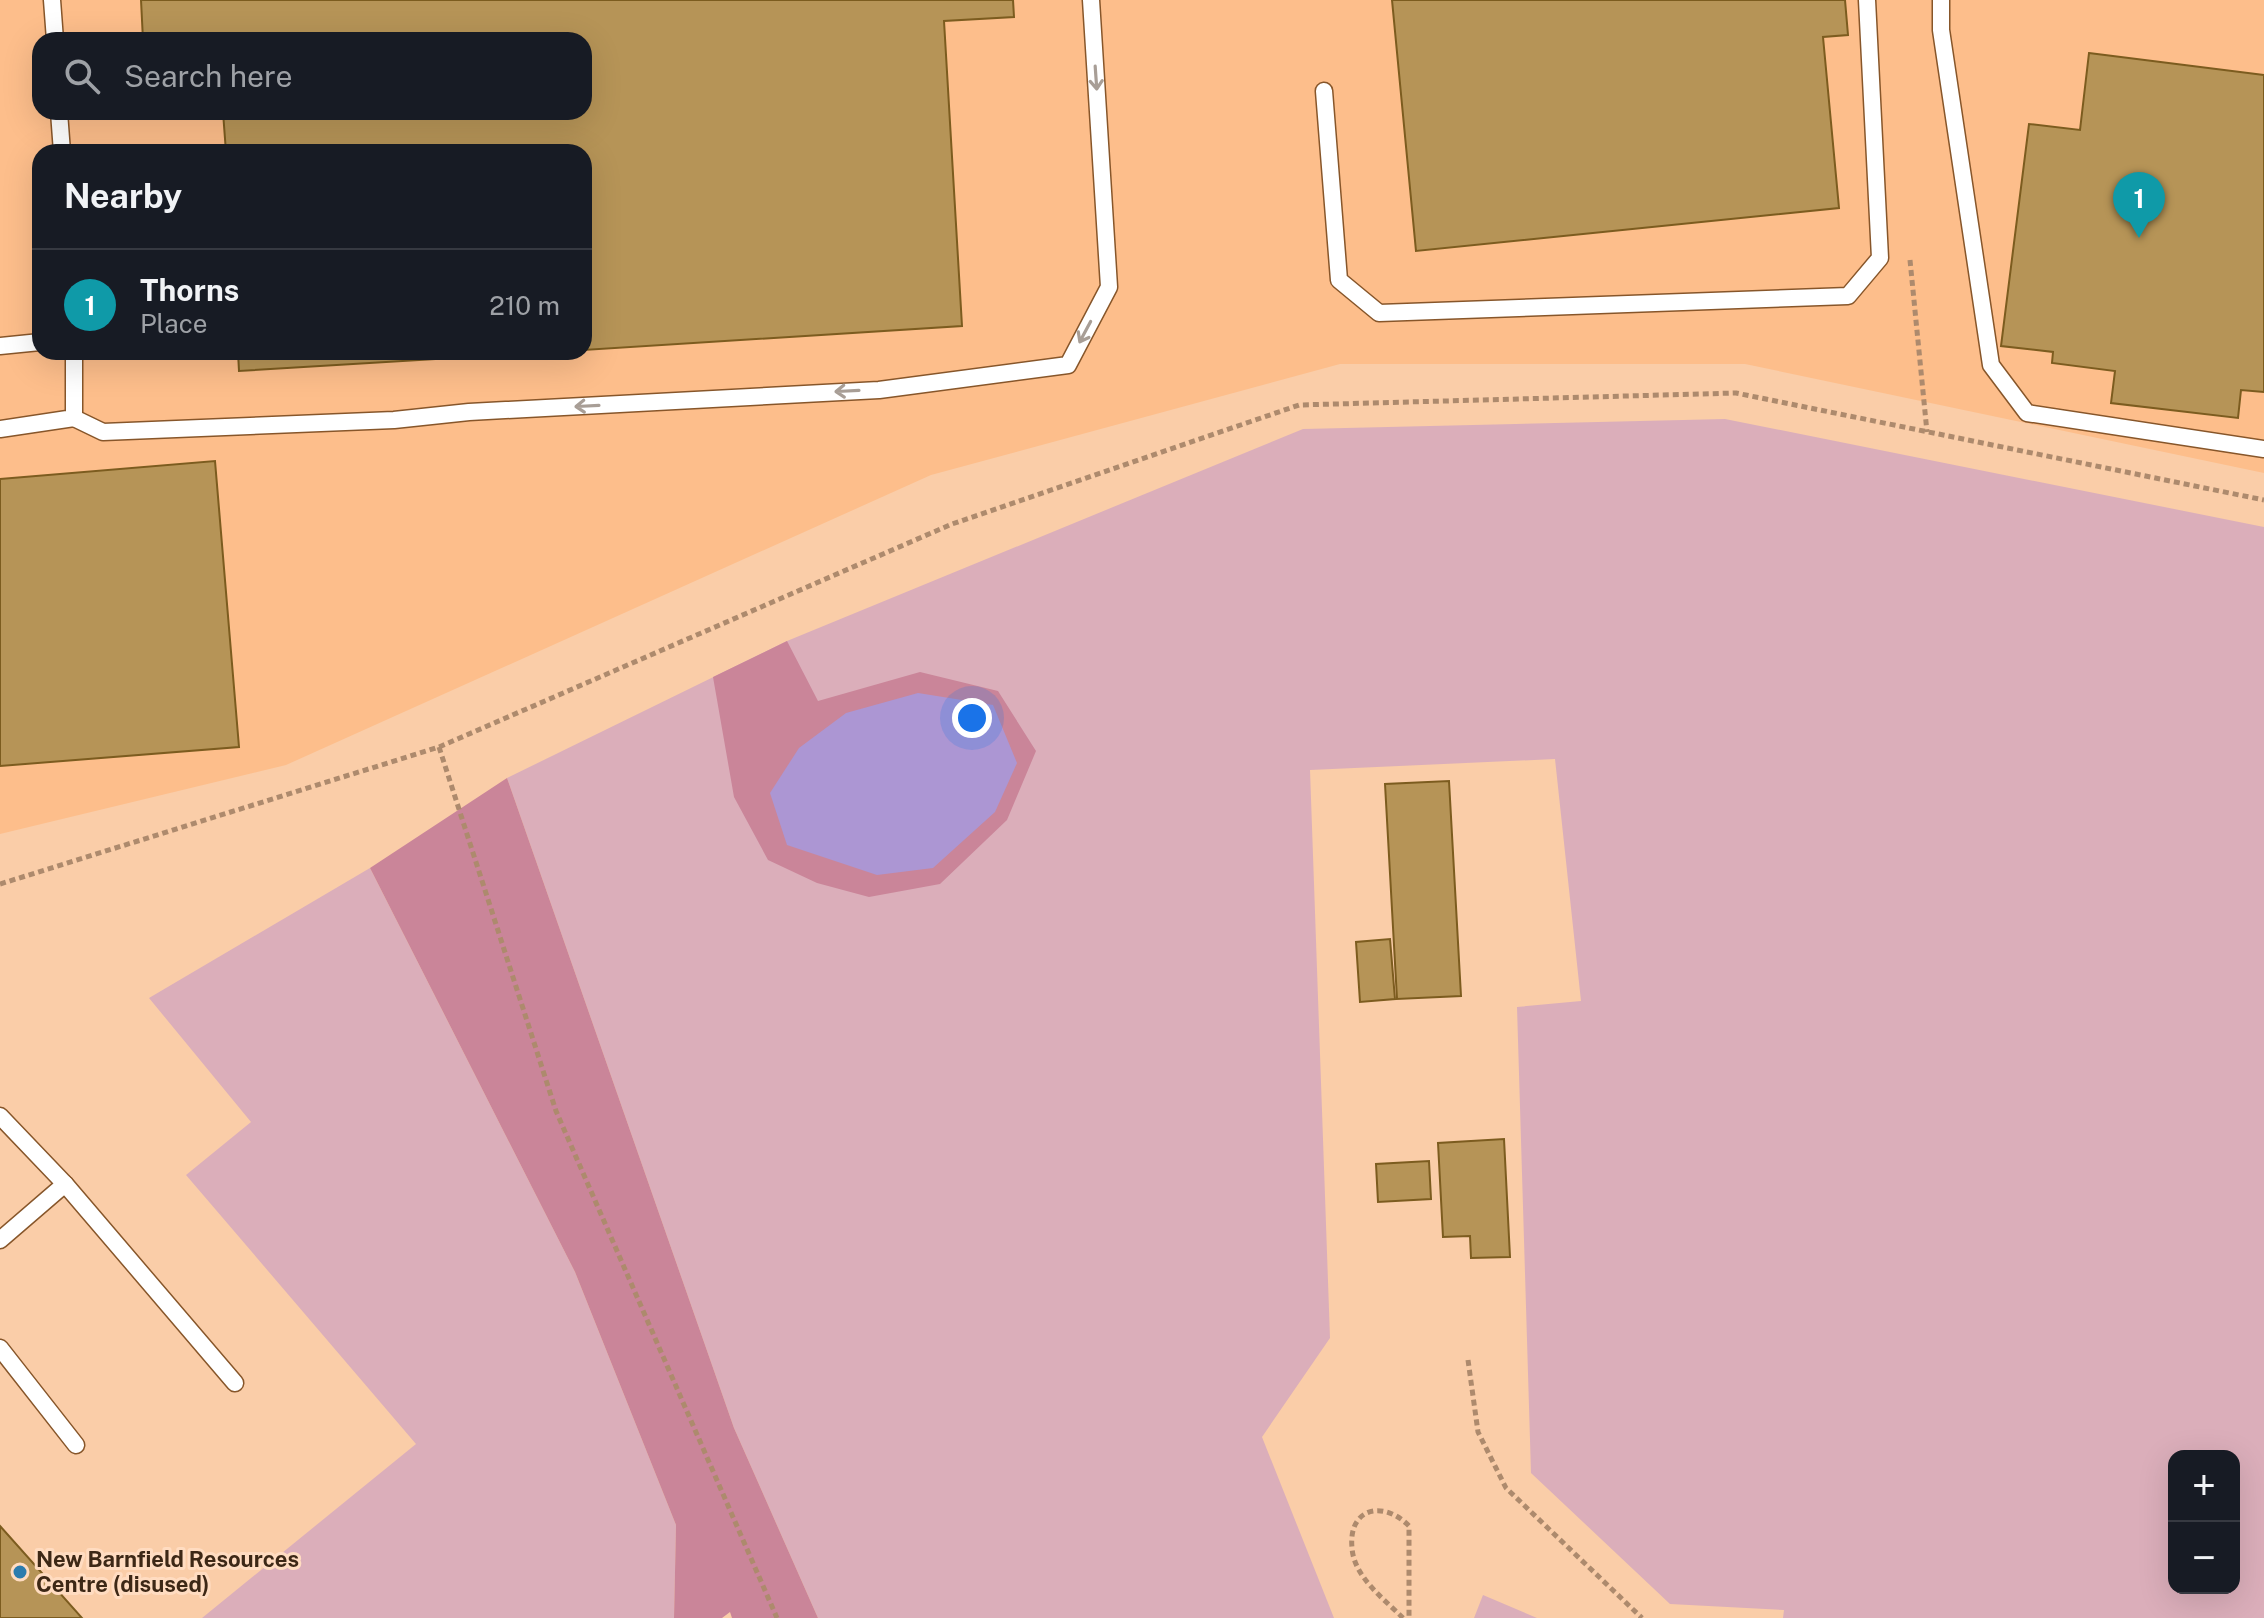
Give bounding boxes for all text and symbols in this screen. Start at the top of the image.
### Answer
search box [32,32,592,120]
icon: search [60,54,104,98]
text: Search here [124,58,292,94]
one-way arrow [1089,64,1104,91]
pin: 1 [2113,172,2165,238]
text: Nearby [64,176,182,216]
text: Thorns [140,272,239,308]
text: 1 [84,290,96,321]
text: 210 m [489,290,560,321]
text: Place [140,308,207,339]
one-way arrow [1077,319,1093,343]
one-way arrow [834,384,861,399]
one-way arrow [574,399,601,414]
your location [952,698,992,738]
map controls [2168,1450,2240,1594]
button: + [2168,1450,2240,1522]
button: − [2168,1522,2240,1594]
place label: New Barnfield Resources Centre (disused) [36,1546,299,1597]
marker: New Barnfield Resources Centre (disused) [11,1563,29,1581]

